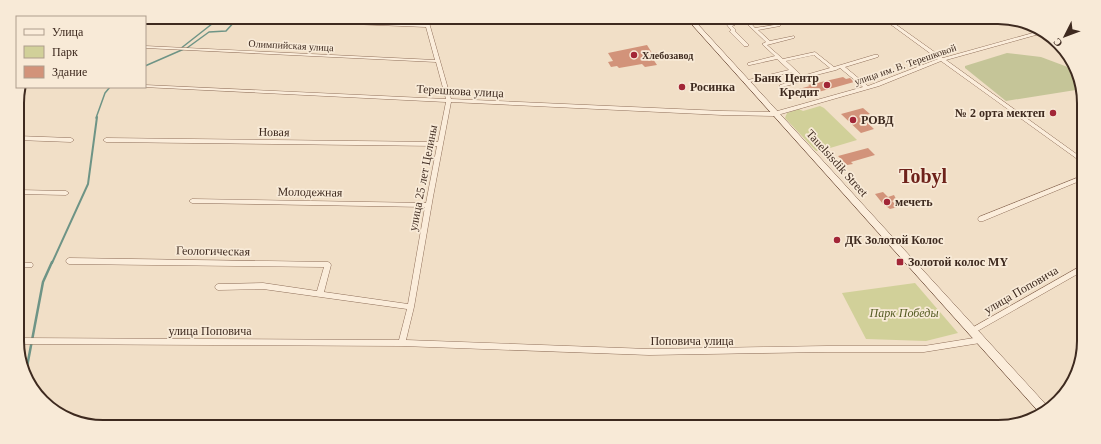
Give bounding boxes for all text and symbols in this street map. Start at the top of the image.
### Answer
legend [16,16,146,88]
north arrow [1045,16,1085,56]
text: Улица [52,25,84,39]
text: С [1050,36,1065,50]
street label: Олимпийская улица [248,38,334,53]
street label: улица им. В. Терешковой [853,42,958,87]
text: Парк [52,45,78,59]
marker: Хлебозавод [629,50,639,60]
place label: Хлебозавод [642,50,693,61]
text: Здание [52,65,87,79]
place label: Банк Центр Кредит [754,71,819,99]
place label: Росинка [690,80,735,94]
marker: Банк Центр Кредит [822,80,832,90]
street label: Терешкова улица [416,82,505,100]
marker: Росинка [677,82,687,92]
place label: № 2 орта мектеп [955,106,1045,120]
marker: № 2 орта мектеп [1048,108,1058,118]
place label: РОВД [861,113,894,127]
marker: РОВД [848,115,858,125]
street label: улица 25 лет Целины [406,124,440,232]
street label: Новая [258,125,290,139]
street label: Tauelsisdik Street [803,127,871,200]
district label: Tobyl [899,165,948,188]
street label: Молодежная [277,184,343,200]
place label: мечеть [895,195,933,209]
marker: мечеть [882,197,892,207]
place label: ДК Золотой Колос [845,233,944,247]
marker: ДК Золотой Колос [832,235,842,245]
street label: Геологическая [176,243,251,259]
place label: Золотой колос МҮ [908,255,1008,269]
marker: Золотой колос МҮ [895,257,905,267]
street label: улица Поповича [981,263,1061,317]
park label: Парк Победы [868,306,939,320]
street label: улица Поповича [168,324,252,338]
street label: Поповича улица [650,334,734,348]

